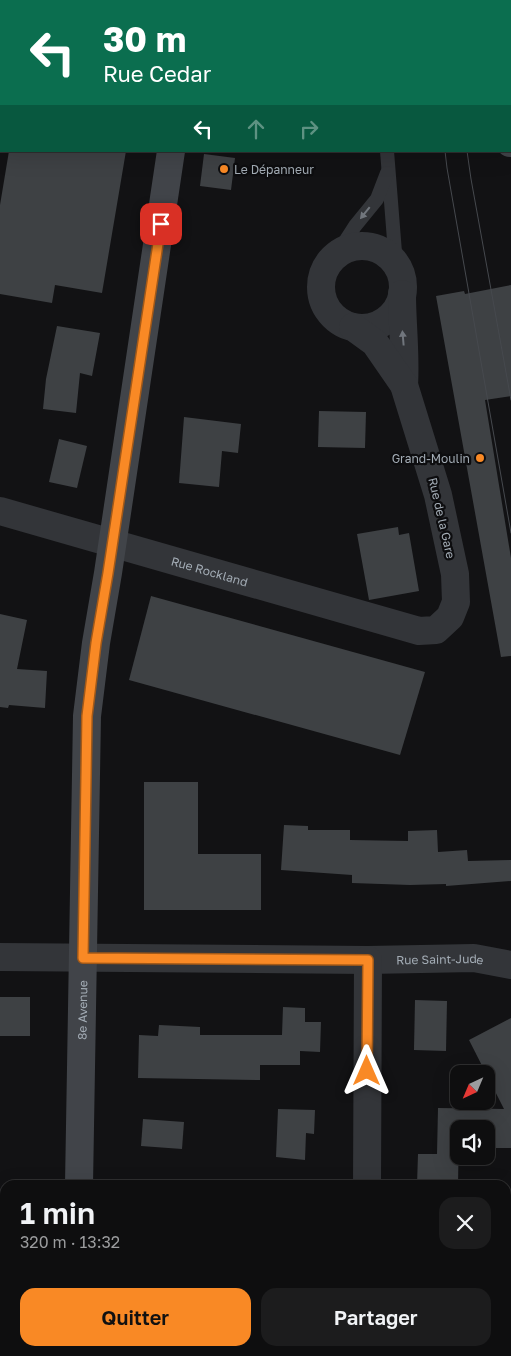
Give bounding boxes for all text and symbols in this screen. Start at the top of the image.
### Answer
text: 30 m [103,18,186,60]
icon: left [20,20,85,85]
text: Rue Cedar [103,60,211,87]
icon: left [189,115,217,143]
icon: ahead [242,115,270,143]
icon: right [295,115,323,143]
place label: Le Dépanneur [234,162,314,177]
marker: Le Dépanneur [218,163,230,175]
pin [140,203,182,245]
one-way arrow [360,206,371,219]
icon: arrive [147,210,175,238]
one-way arrow [399,330,407,346]
place label: Grand-Moulin [392,451,470,466]
marker: Grand-Moulin [474,452,486,464]
street label: Rue de la Gare [425,476,459,560]
street label: Rue Rockland [169,553,250,589]
street label: Rue Saint-Jude [396,950,485,967]
street label: 8e Avenue [74,980,90,1040]
position arrow [340,1044,392,1096]
north arrow [450,1065,495,1110]
map controls [450,1065,495,1165]
button: sound [450,1120,495,1165]
text: 1 min [20,1195,95,1231]
button: close [439,1197,491,1249]
text: 320 m · 13:32 [20,1232,120,1252]
button: Quitter [20,1288,251,1346]
button: Partager [261,1288,491,1346]

